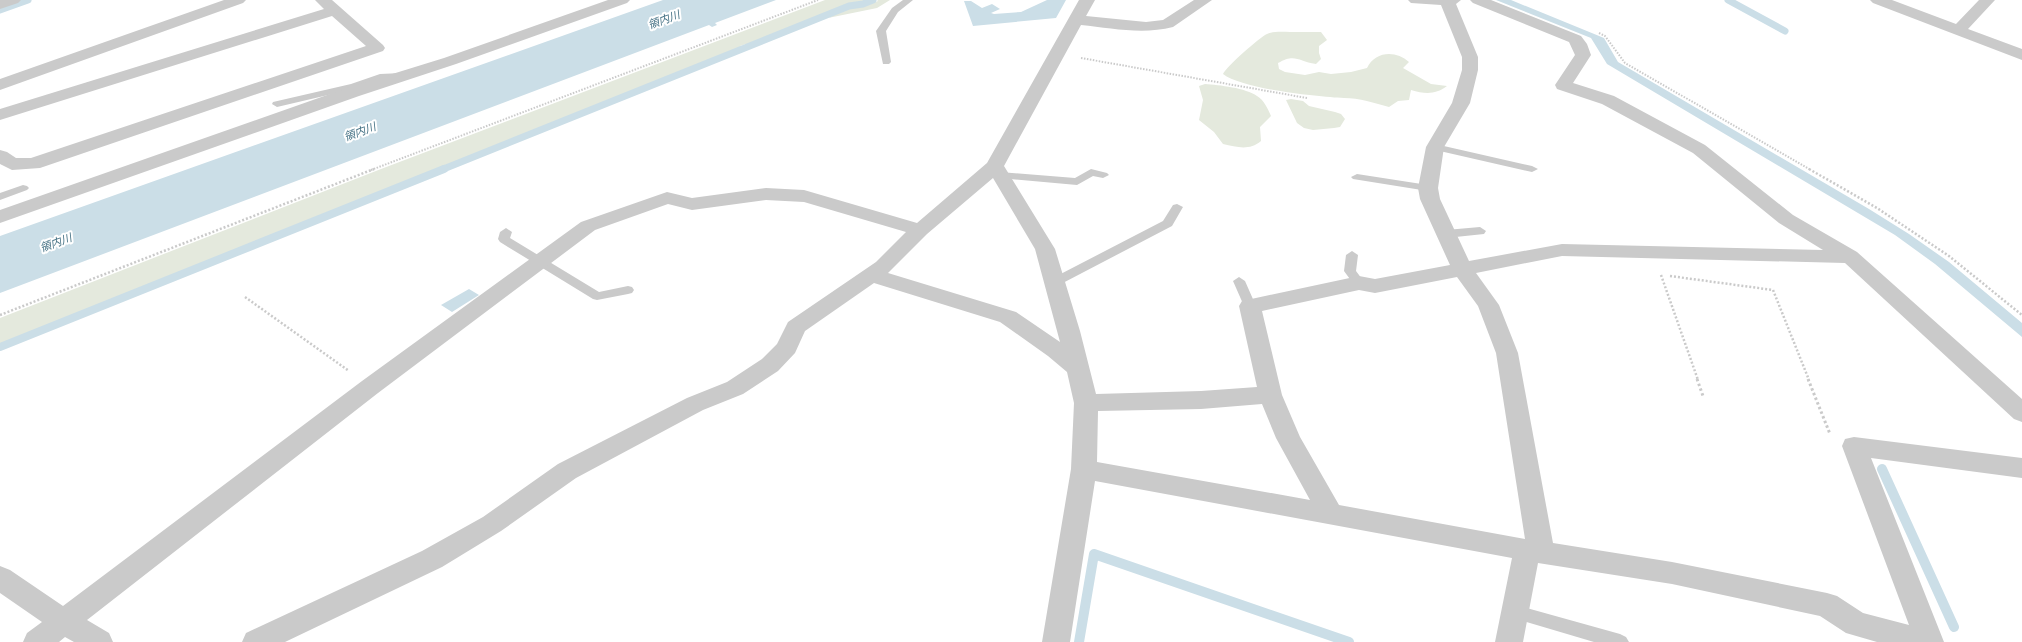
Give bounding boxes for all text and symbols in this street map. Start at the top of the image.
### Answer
water label: 領内川 [646,7,683,33]
water label: 領内川 [342,119,379,145]
water label: 領内川 [38,230,75,256]

